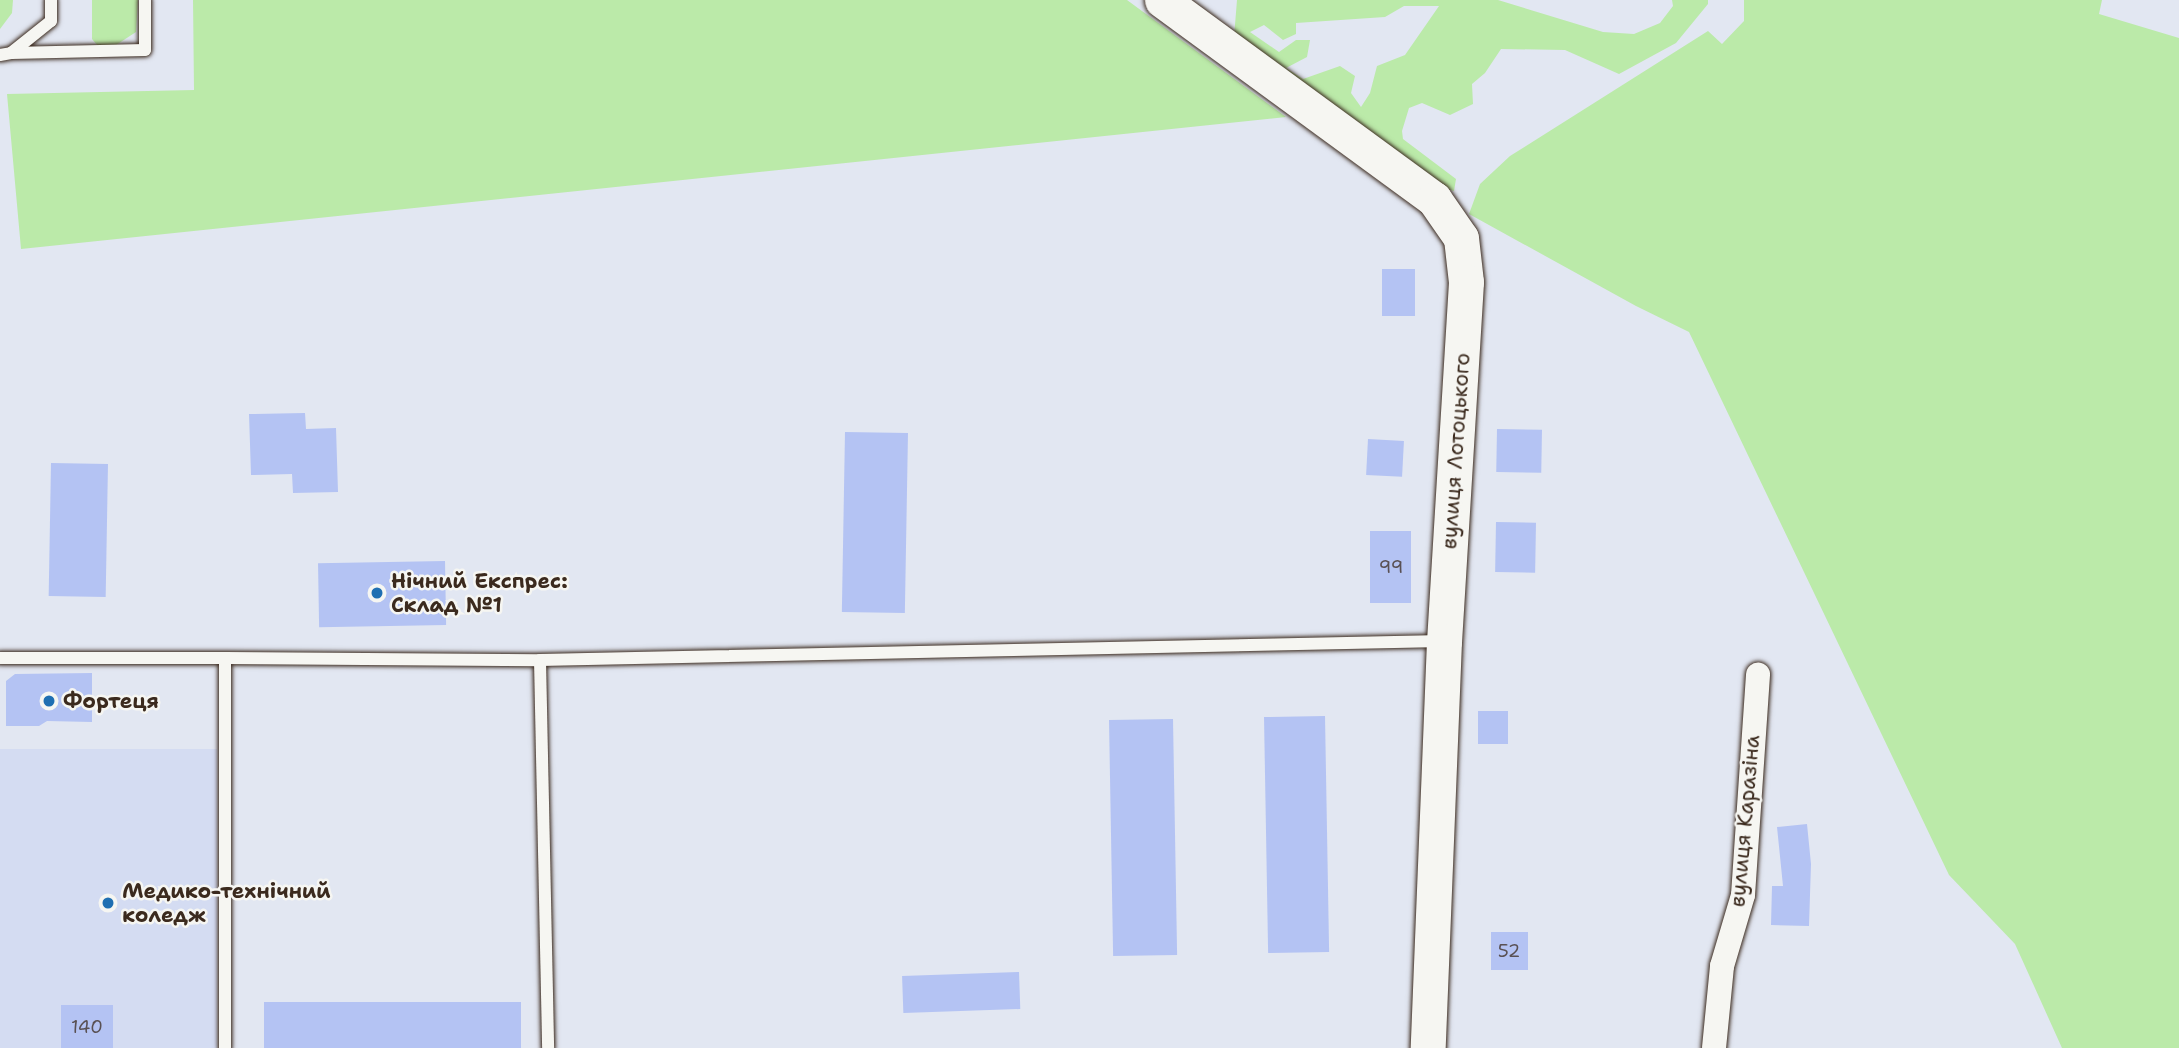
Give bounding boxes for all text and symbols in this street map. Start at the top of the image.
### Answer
street label: вулиця Лотоцького [1437,352,1475,550]
house number: 99 [1379,556,1403,578]
place label: Нічний Експрес: Склад №1 [391,568,568,618]
marker: Нічний Експрес: Склад №1 [369,585,385,601]
place label: Фортеця [63,688,159,714]
marker: Фортеця [41,693,57,709]
street label: вулиця Каразіна [1725,734,1765,908]
place label: Медико-технічний коледж [122,878,331,928]
marker: Медико-технічний коледж [100,895,116,911]
house number: 52 [1498,940,1520,962]
house number: 140 [71,1016,103,1038]

